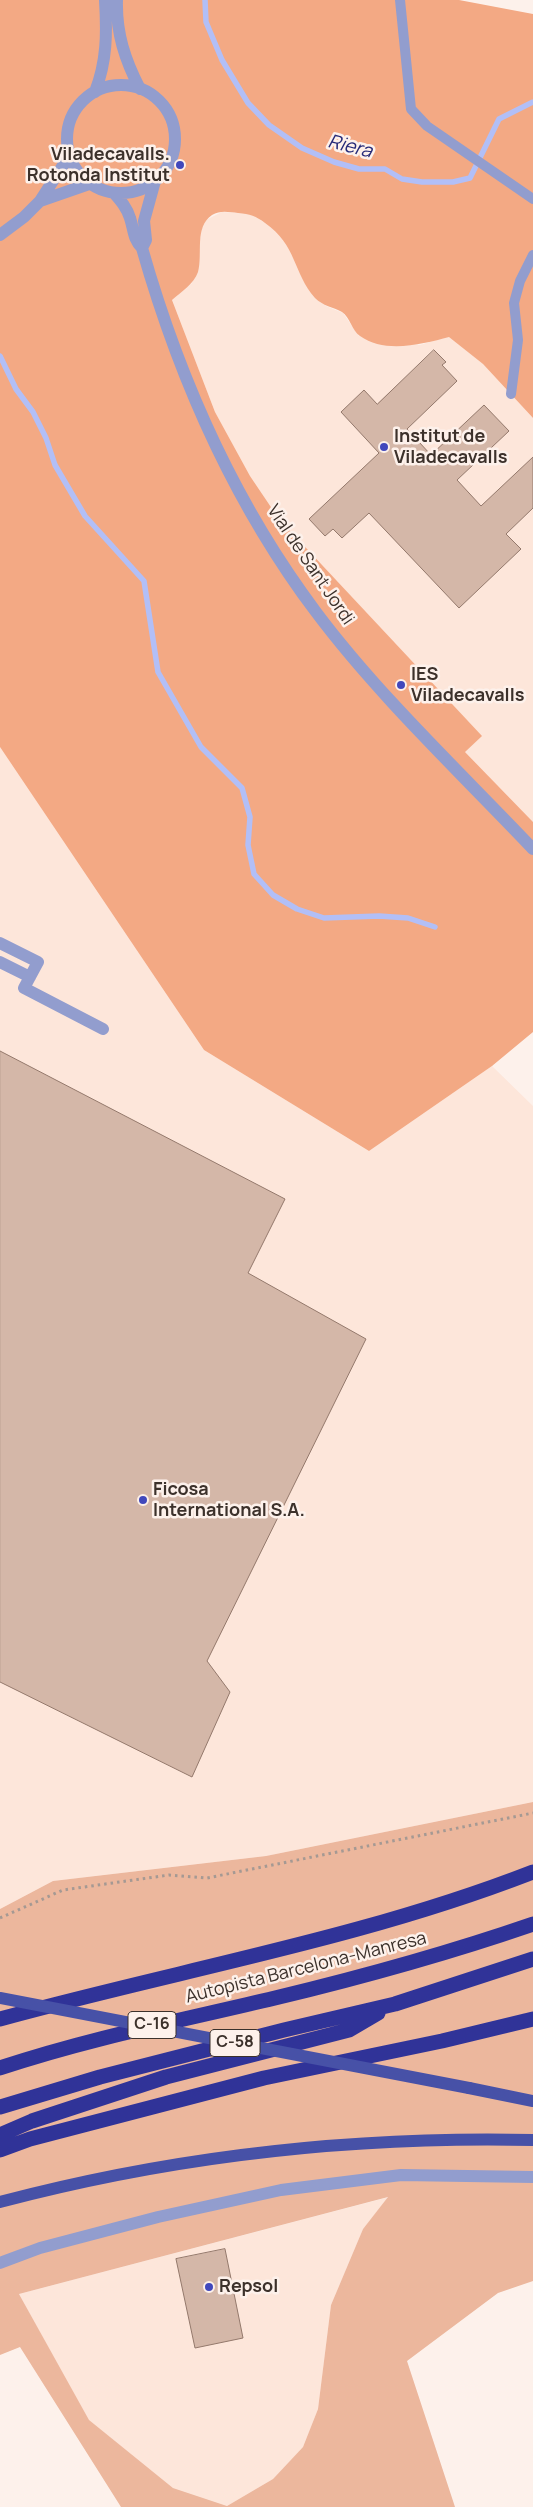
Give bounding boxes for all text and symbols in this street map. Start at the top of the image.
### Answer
water label: Riera [326,131,374,163]
place label: Viladecavalls. Rotonda Institut [27,144,170,186]
marker: Viladecavalls. Rotonda Institut [174,159,186,171]
place label: Institut de Viladecavalls [394,426,507,468]
marker: Institut de Viladecavalls [378,441,390,453]
street label: Vial de Sant Jordi [262,501,358,629]
place label: IES Viladecavalls [411,664,524,706]
marker: IES Viladecavalls [395,679,407,691]
place label: Ficosa International S.A. [153,1479,305,1522]
marker: Ficosa International S.A. [137,1494,149,1506]
street label: Autopista Barcelona-Manresa [183,1928,429,2008]
road number: C-16 [128,2012,176,2038]
road number: C-58 [210,2030,260,2056]
place label: Repsol [219,2276,278,2298]
marker: Repsol [203,2281,215,2293]

